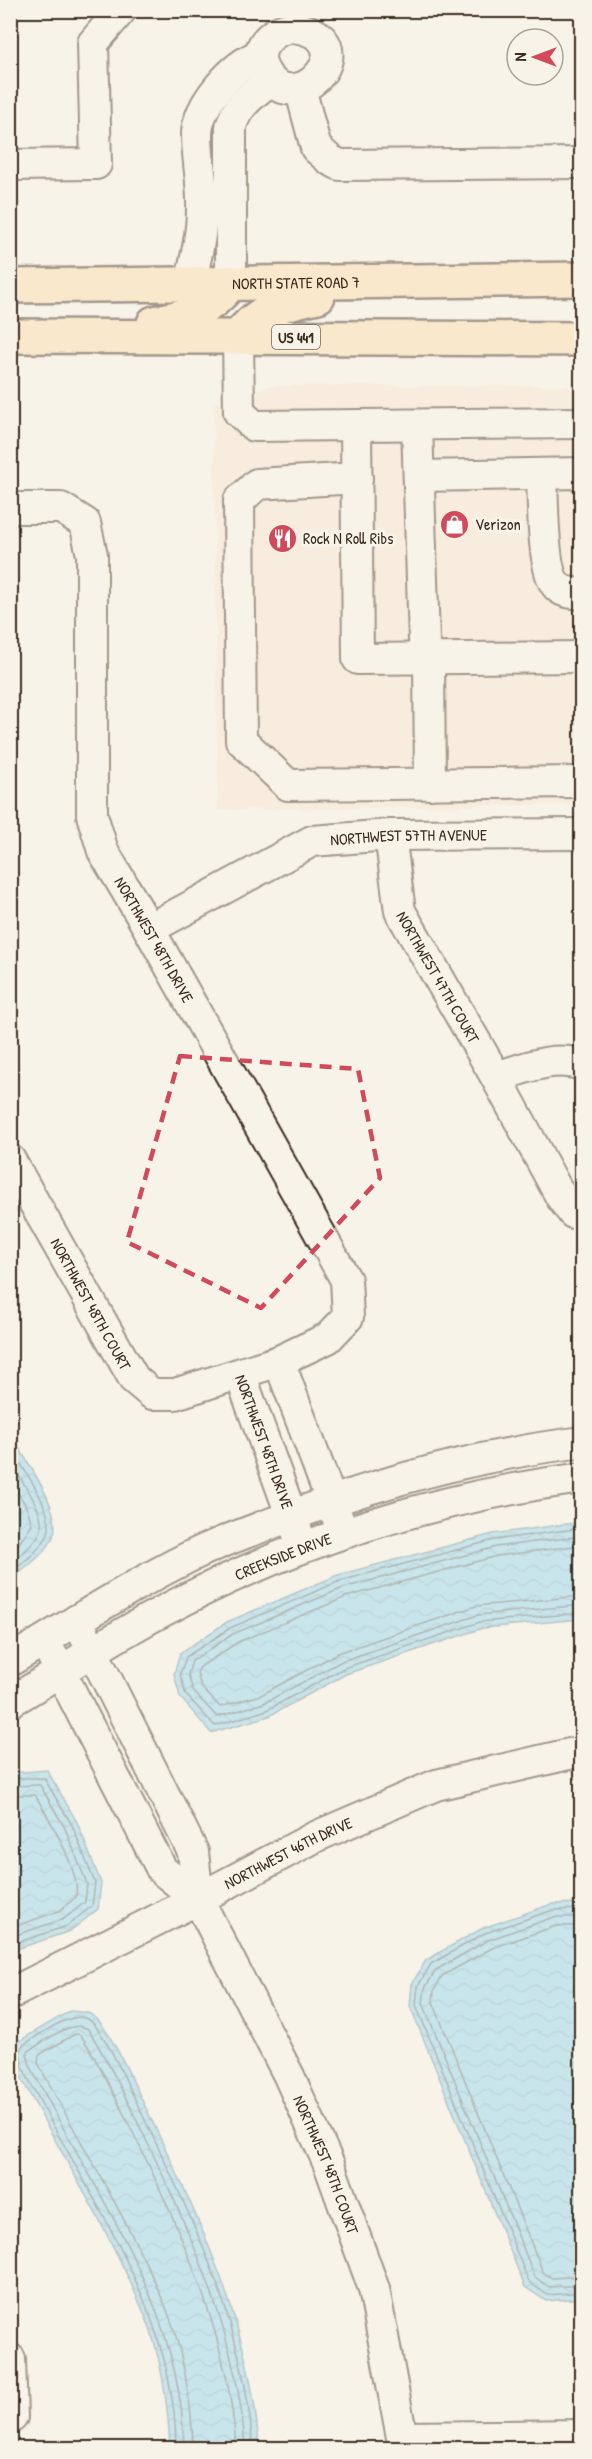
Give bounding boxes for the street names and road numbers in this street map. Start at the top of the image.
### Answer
street label: NORTH STATE ROAD 7 [232,271,360,294]
road number: US 441 [272,325,320,349]
street label: NORTHWEST 57TH AVENUE [329,823,487,851]
street label: NORTHWEST 48TH DRIVE [110,873,199,1006]
street label: NORTHWEST 47TH COURT [391,907,485,1048]
street label: NORTHWEST 48TH COURT [46,1234,137,1374]
street label: NORTHWEST 48TH DRIVE [230,1371,299,1512]
street label: CREEKSIDE DRIVE [231,1527,334,1586]
street label: NORTHWEST 46TH DRIVE [220,1811,356,1894]
street label: NORTHWEST 48TH COURT [288,2092,364,2238]

